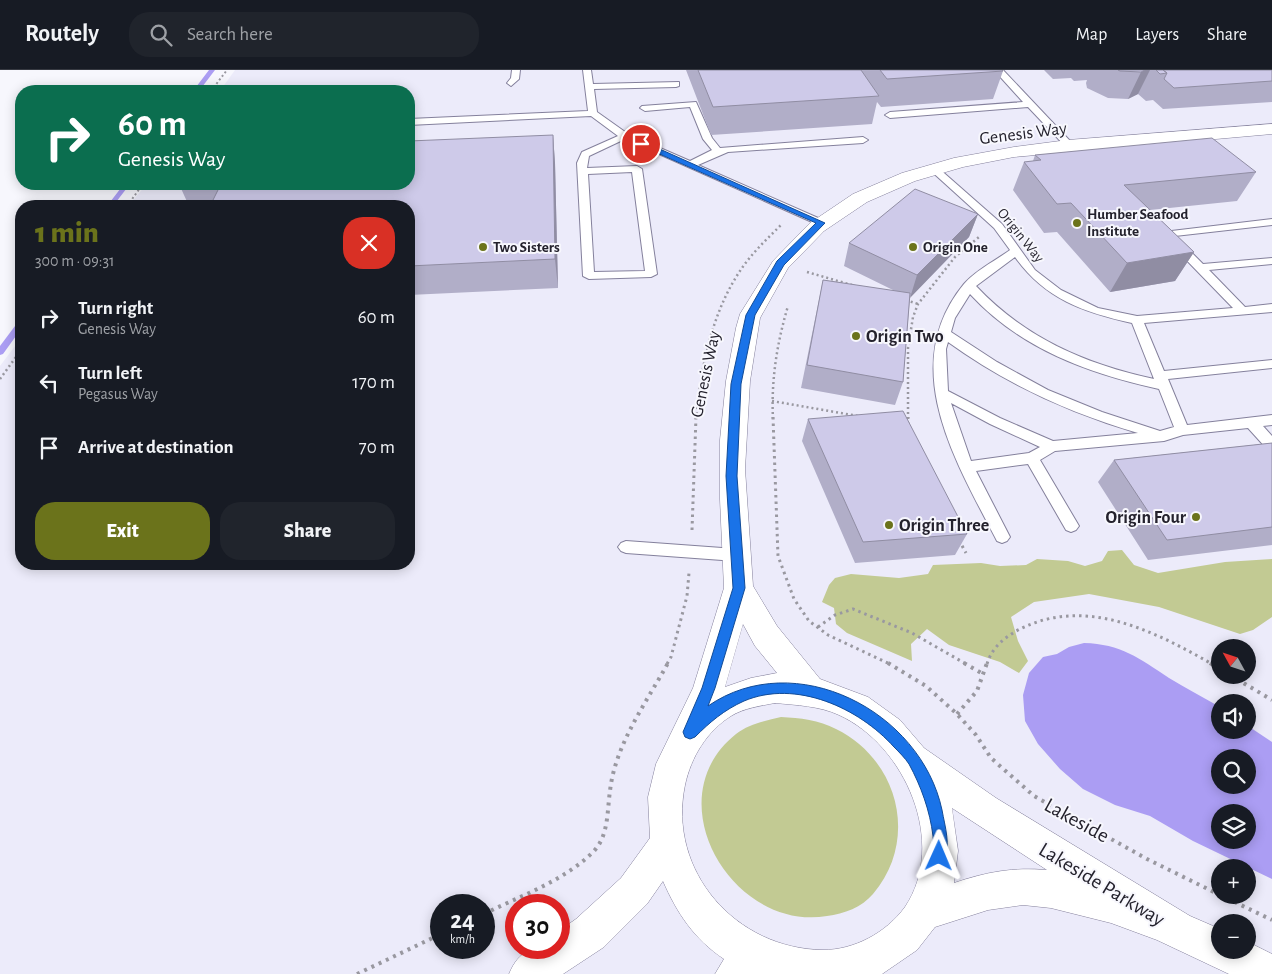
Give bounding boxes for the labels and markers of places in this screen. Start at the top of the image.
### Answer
pin [620,123,662,165]
place label: Humber Seafood Institute [1087,207,1189,239]
marker: Humber Seafood Institute [1071,217,1083,229]
place label: Two Sisters [493,240,560,255]
place label: Origin One [923,240,988,255]
marker: Two Sisters [477,241,489,253]
marker: Origin One [907,241,919,253]
place label: Origin Two [866,328,944,346]
marker: Origin Two [850,330,862,342]
place label: Origin Four [1105,509,1187,527]
marker: Origin Four [1190,511,1202,523]
place label: Origin Three [899,517,989,535]
marker: Origin Three [883,519,895,531]

